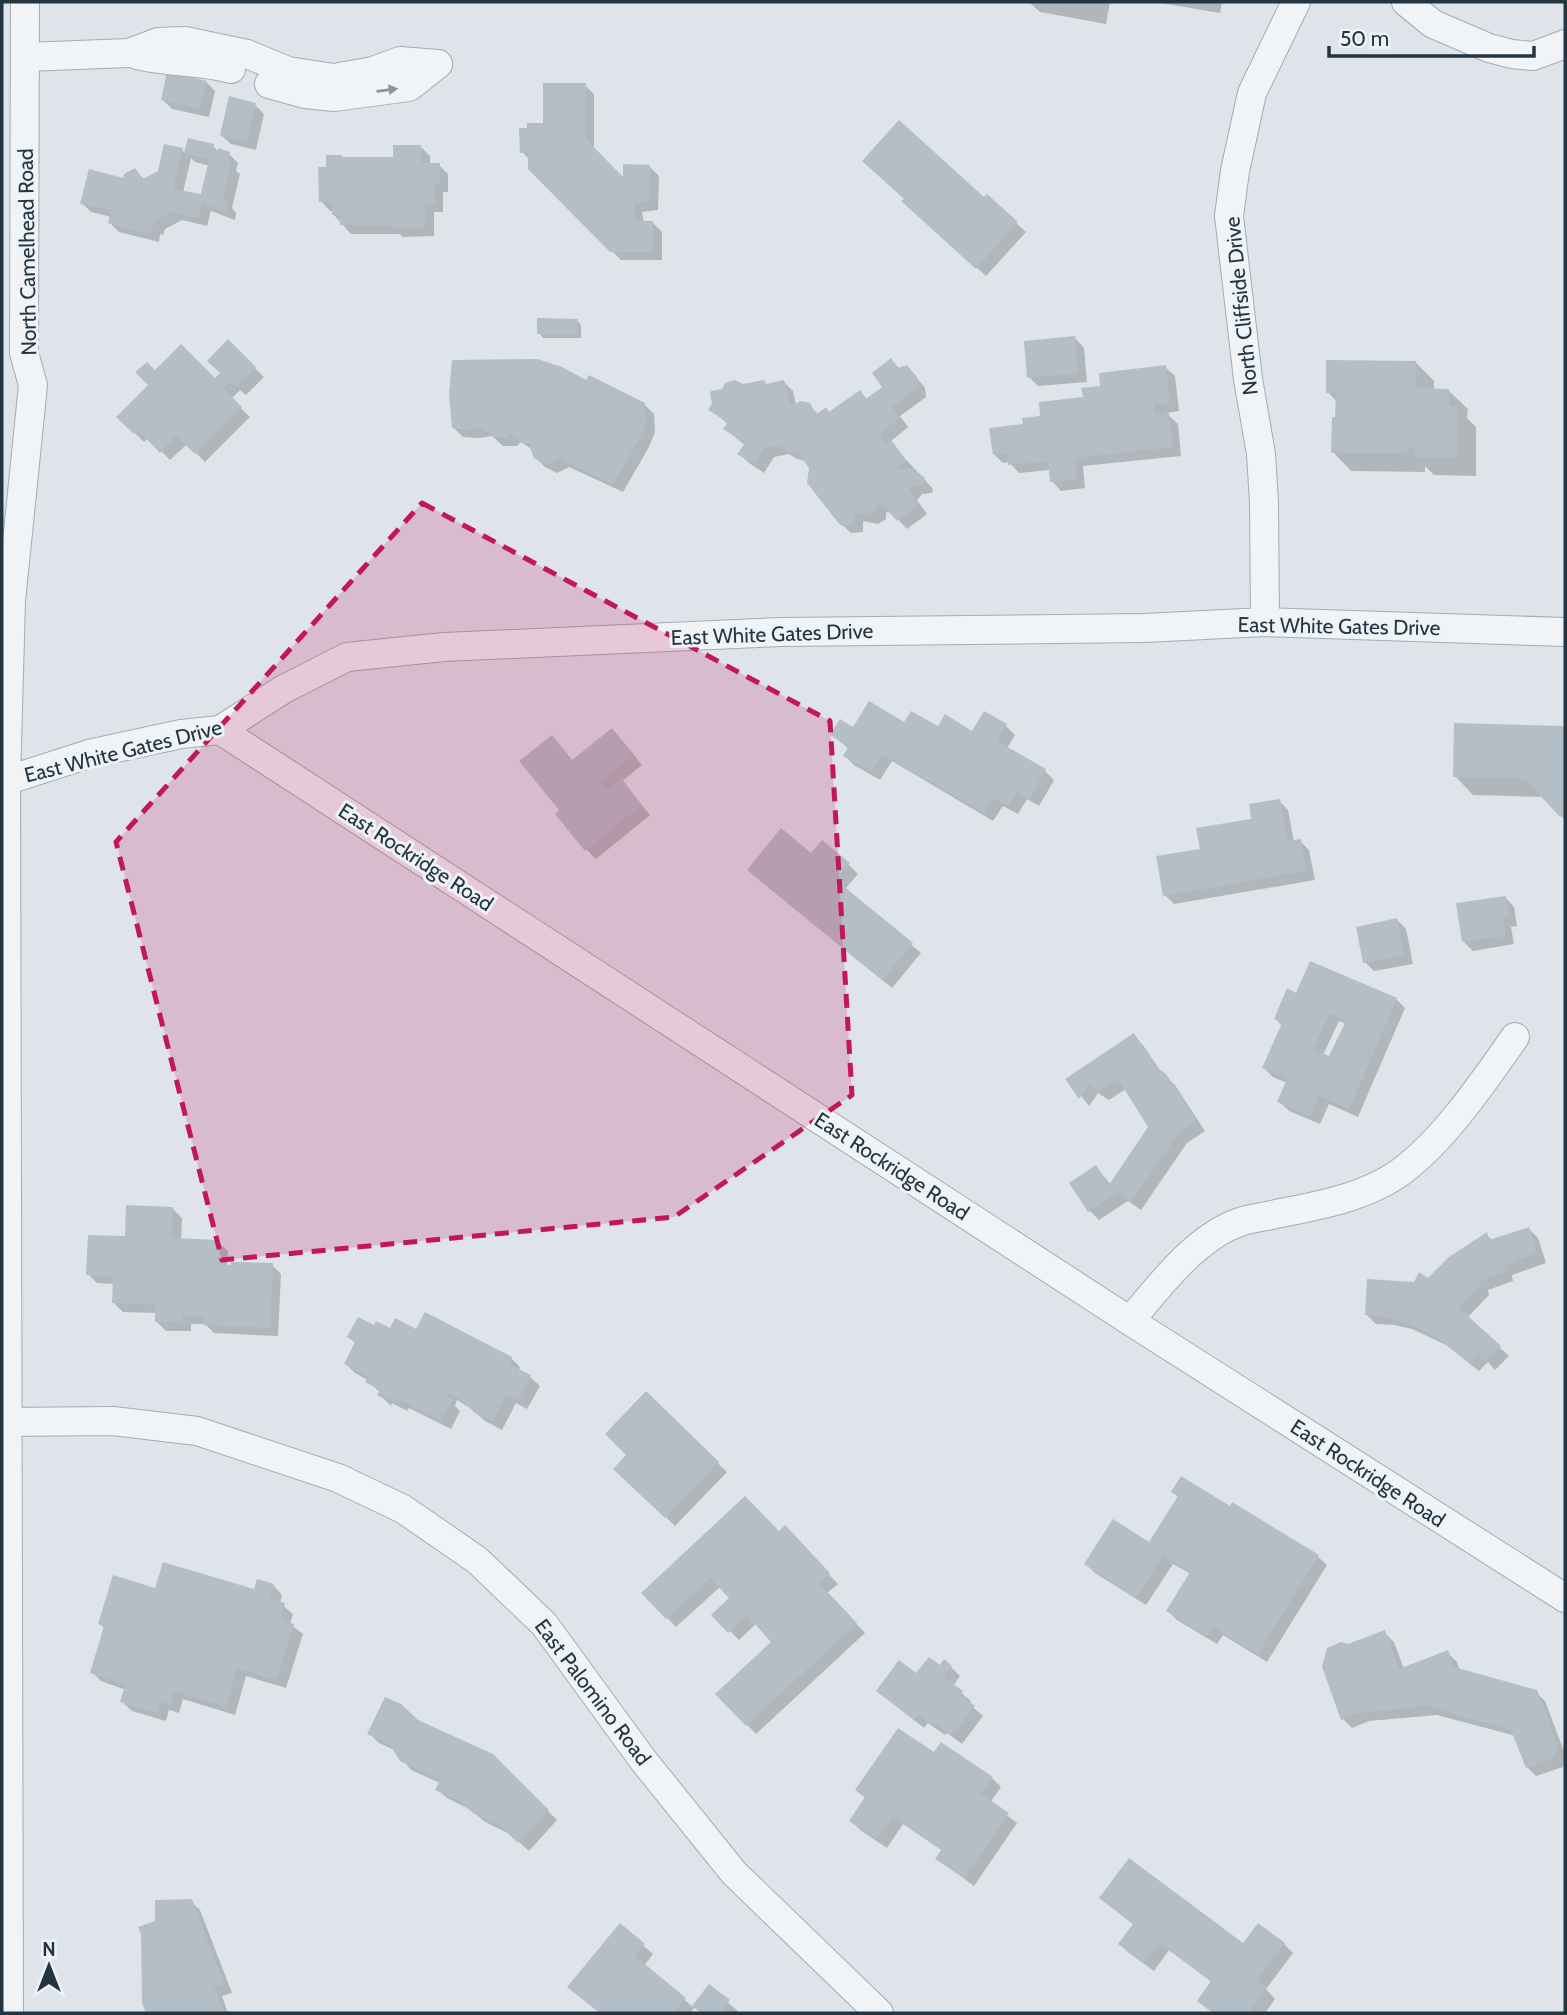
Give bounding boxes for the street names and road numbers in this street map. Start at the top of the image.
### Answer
street label: North Camelhead Road [13,148,41,356]
street label: North Cliffside Drive [1219,215,1263,397]
street label: East White Gates Drive [1237,612,1441,640]
street label: East White Gates Drive [670,618,874,650]
street label: East White Gates Drive [22,714,225,788]
street label: East Rockridge Road [334,798,498,916]
street label: East Rockridge Road [810,1107,974,1225]
street label: East Rockridge Road [1286,1414,1450,1532]
street label: East Palomino Road [530,1614,656,1770]

